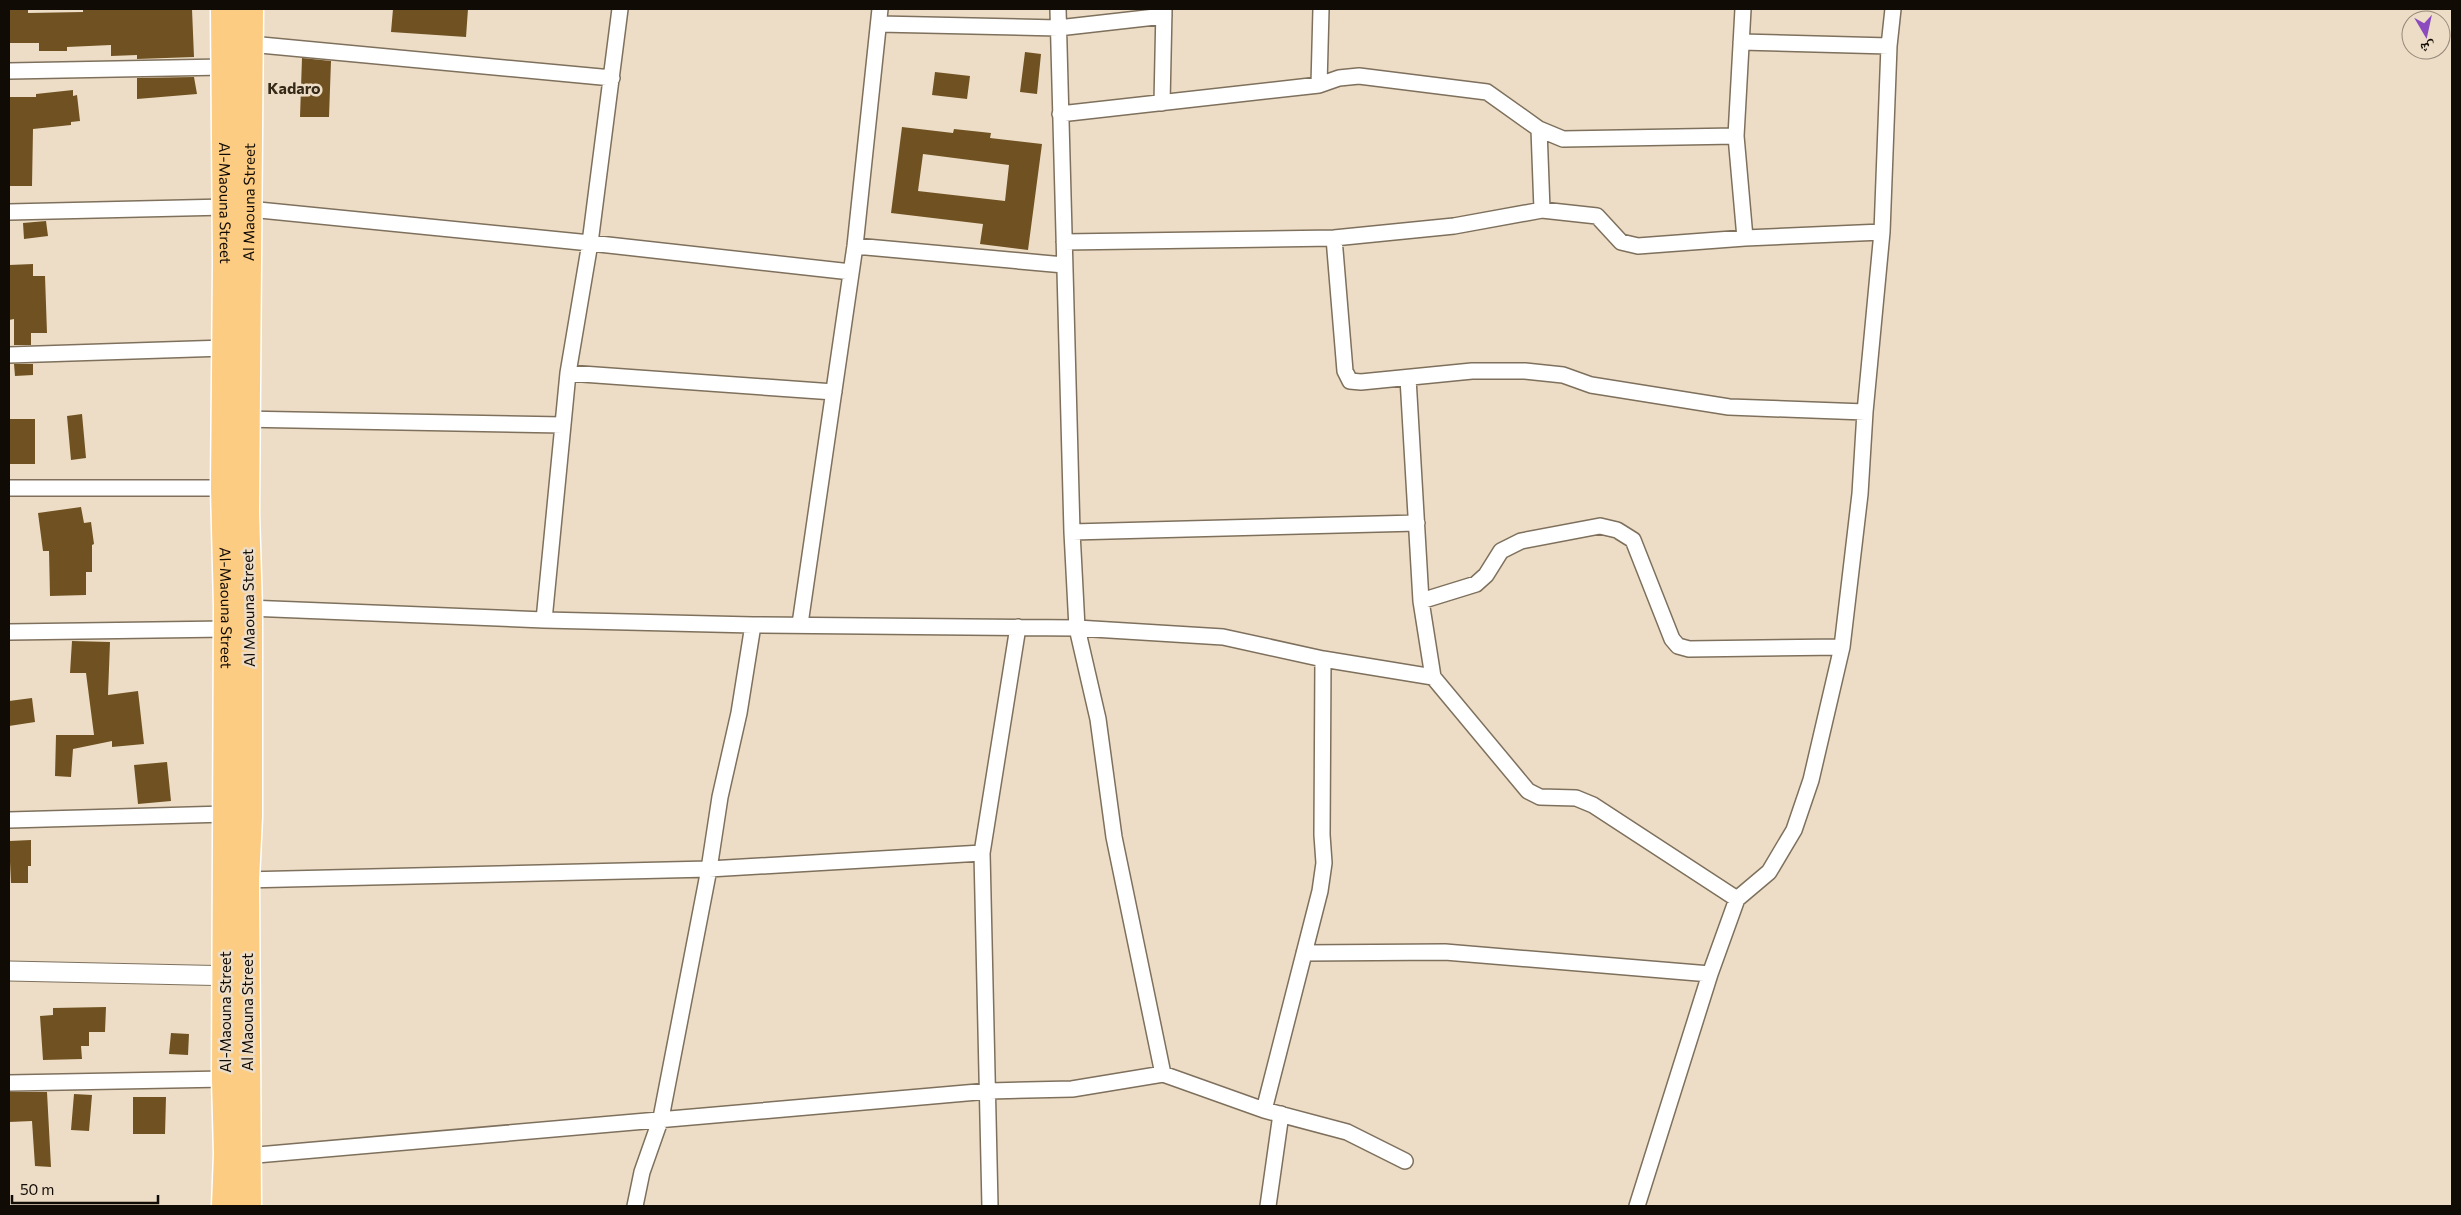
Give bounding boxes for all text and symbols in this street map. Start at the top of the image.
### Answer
north arrow [2401,10,2451,60]
text: ش [2419,38,2437,58]
district label: Kadaro [267,78,321,97]
street label: Al-Maouna Street [216,142,235,264]
street label: Al Maouna Street [239,143,258,261]
street label: Al-Maouna Street [216,547,236,669]
street label: Al Maouna Street [238,549,258,667]
street label: Al-Maouna Street [216,951,234,1073]
street label: Al Maouna Street [238,953,256,1071]
scale bar [12,1172,159,1204]
text: 50 m [20,1180,54,1198]

